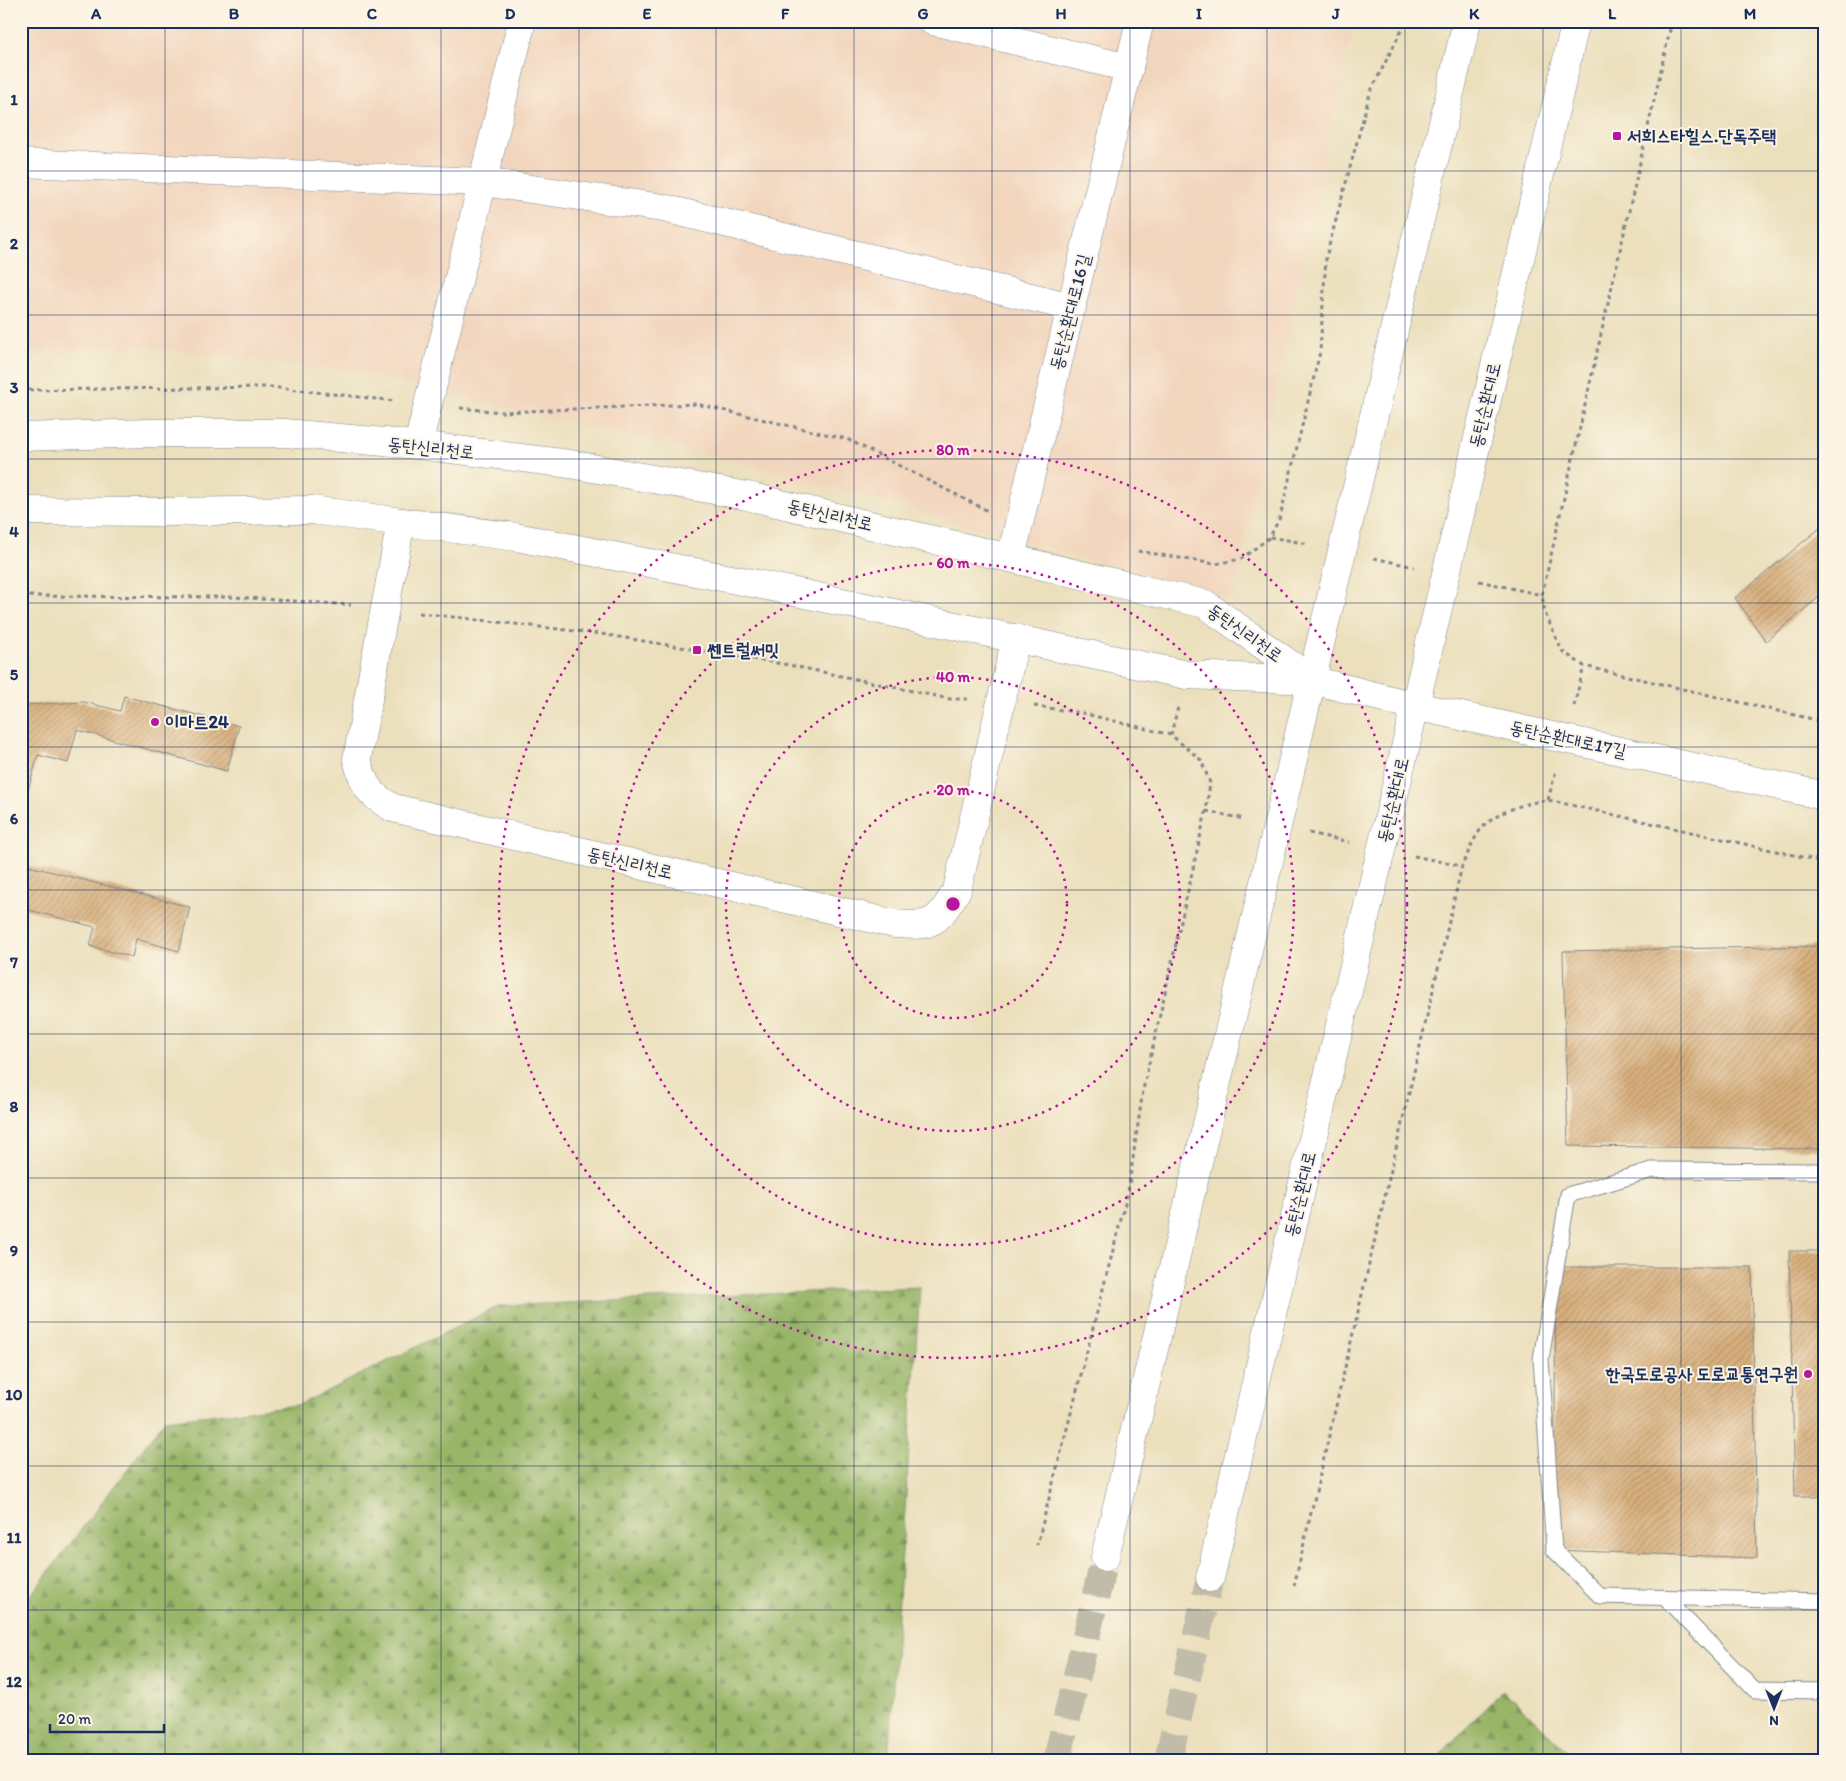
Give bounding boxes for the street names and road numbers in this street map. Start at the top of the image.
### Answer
street label: 동탄순환대로16길 [1045,251,1095,373]
street label: 동탄순환대로 [1465,360,1505,450]
street label: 동탄신리천로 [387,433,475,463]
street label: 동탄신리천로 [785,495,875,535]
street label: 동탄신리천로 [1203,599,1287,667]
street label: 동탄순환대로17길 [1508,716,1629,762]
street label: 동탄순환대로 [1373,755,1413,845]
street label: 동탄신리천로 [585,843,675,883]
street label: 동탄순환대로 [1280,1149,1320,1239]

